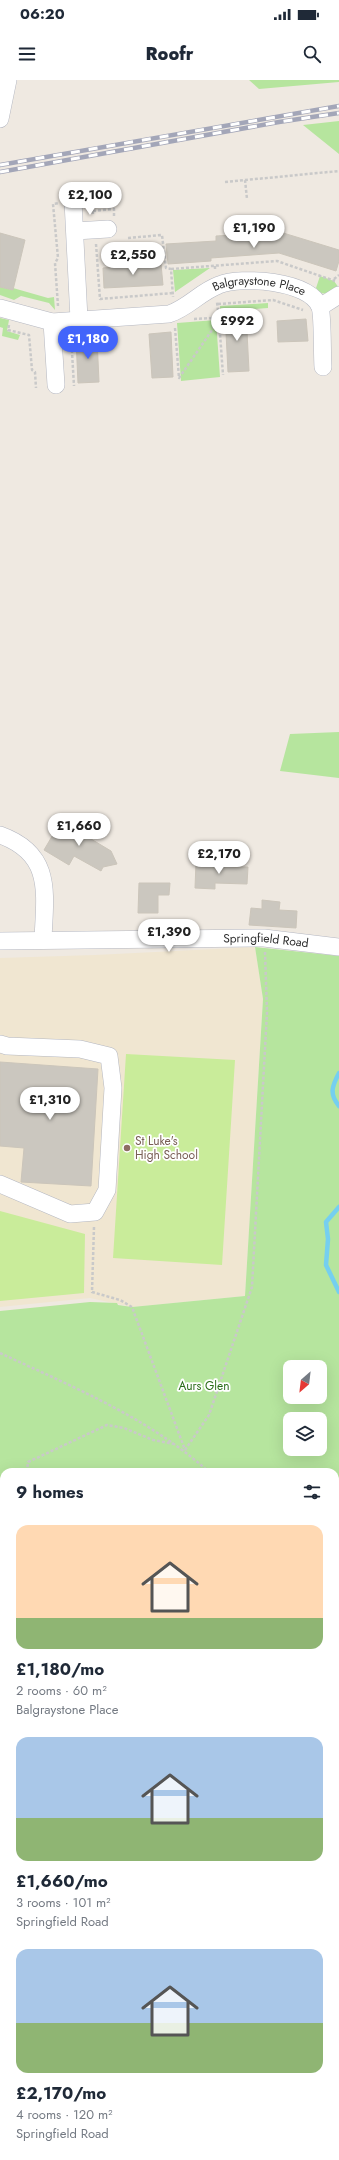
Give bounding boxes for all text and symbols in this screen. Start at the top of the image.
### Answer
text: 06:20 [20,3,65,25]
text: Roofr [145,41,194,67]
icon: menu [16,43,38,65]
icon: search [301,43,323,65]
pin: £2,100 [57,182,123,216]
text: £2,100 [68,185,112,204]
pin: £1,190 [221,215,287,249]
text: £1,190 [233,218,275,237]
pin: £2,550 [100,242,166,276]
text: £2,550 [110,245,156,264]
street label: Balgraystone Place [209,272,309,300]
pin: £992 [213,308,261,342]
text: £992 [220,311,254,330]
pin: £1,180 [55,326,121,360]
text: £1,180 [67,329,109,348]
pin: £1,660 [46,813,112,847]
text: £1,660 [57,816,101,835]
pin: £2,170 [186,841,252,875]
text: £2,170 [197,844,241,863]
pin: £1,390 [136,919,202,953]
text: £1,390 [147,922,191,941]
street label: Springfield Road [223,929,310,952]
pin: £1,310 [17,1087,83,1121]
text: £1,310 [29,1090,71,1109]
place label: St Luke's High School [135,1132,198,1164]
marker: St Luke's High School [122,1143,132,1153]
north arrow [283,1360,327,1404]
map controls [283,1360,327,1456]
park label: Aurs Glen [178,1377,230,1395]
button: layers [283,1412,327,1456]
text: 9 homes [16,1480,84,1504]
icon: filters [301,1481,323,1503]
icon: home [134,1551,206,1623]
text: £1,180/mo [16,1657,104,1681]
text: 2 rooms · 60 m² [16,1681,107,1700]
text: Balgraystone Place [16,1700,118,1719]
icon: home [134,1763,206,1835]
text: £1,660/mo [16,1869,108,1893]
text: 3 rooms · 101 m² [16,1893,111,1912]
text: Springfield Road [16,1912,109,1931]
icon: home [134,1975,206,2047]
text: £2,170/mo [16,2081,106,2105]
text: 4 rooms · 120 m² [16,2105,113,2124]
text: Springfield Road [16,2124,109,2143]

